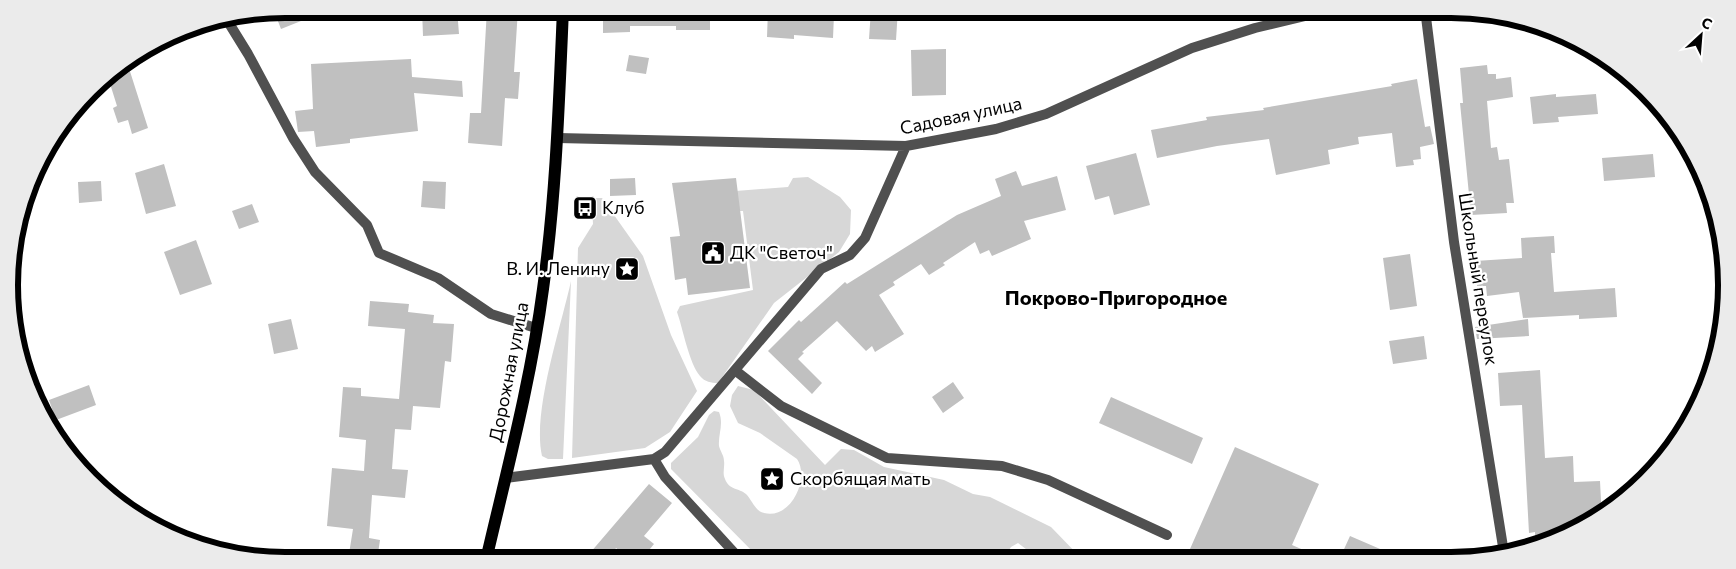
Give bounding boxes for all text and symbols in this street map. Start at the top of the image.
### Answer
north arrow [1676,10,1726,60]
text: С [1699,13,1715,33]
street label: Садовая улица [898,91,1024,139]
street label: Школьный переулок [1454,191,1504,367]
bus stop icon: Клуб [572,195,598,221]
place label: Клуб [602,196,645,218]
public building icon: ДК "Светоч" [700,240,726,266]
place label: ДК "Светоч" [730,241,833,263]
place icon: В. И. Ленину [614,256,640,282]
place label: В. И. Ленину [506,257,610,279]
district label: Покрово-Пригородное [1005,285,1227,309]
street label: Дорожная улица [484,300,532,443]
place icon: Скорбящая мать [759,466,785,492]
place label: Скорбящая мать [790,467,931,489]

